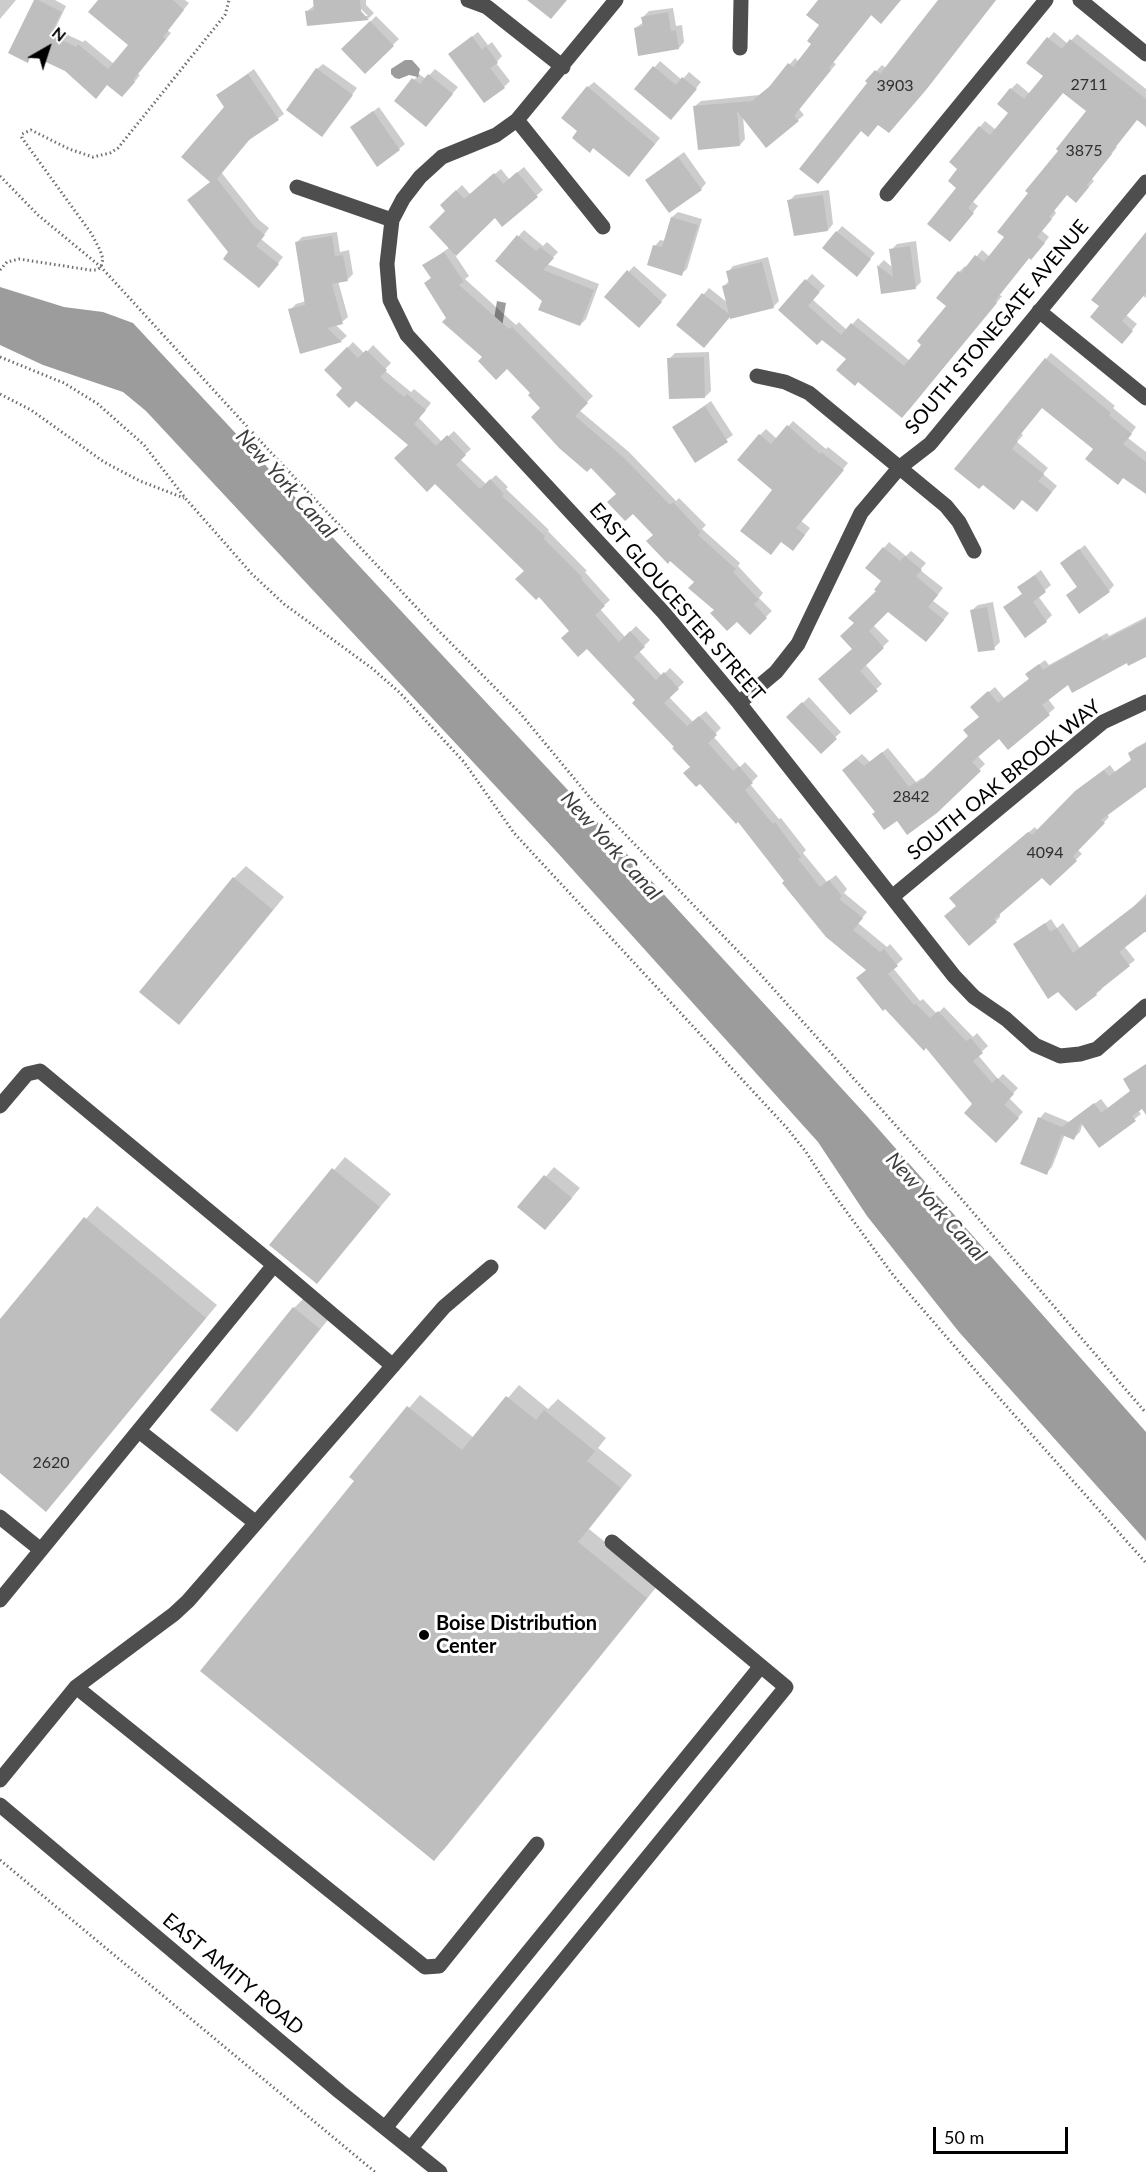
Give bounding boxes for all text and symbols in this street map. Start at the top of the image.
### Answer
north arrow [18,18,78,78]
text: N [49,22,70,45]
house number: 2711 [1070,75,1108,95]
house number: 3903 [876,76,914,96]
house number: 3875 [1065,141,1103,161]
street label: SOUTH STONEGATE AVENUE [900,215,1094,439]
water label: New York Canal [230,424,342,544]
street label: EAST GLOUCESTER STREET [584,498,770,706]
street label: SOUTH OAK BROOK WAY [903,695,1105,865]
water label: New York Canal [555,786,667,906]
house number: 2842 [892,787,930,807]
house number: 4094 [1026,843,1064,863]
water label: New York Canal [880,1147,992,1267]
house number: 2620 [32,1453,70,1473]
place label: Boise Distribution Center [436,1612,597,1659]
marker: Boise Distribution Center [417,1628,431,1642]
street label: EAST AMITY ROAD [158,1908,308,2040]
scale bar [936,2115,1071,2153]
text: 50 m [944,2126,984,2148]

